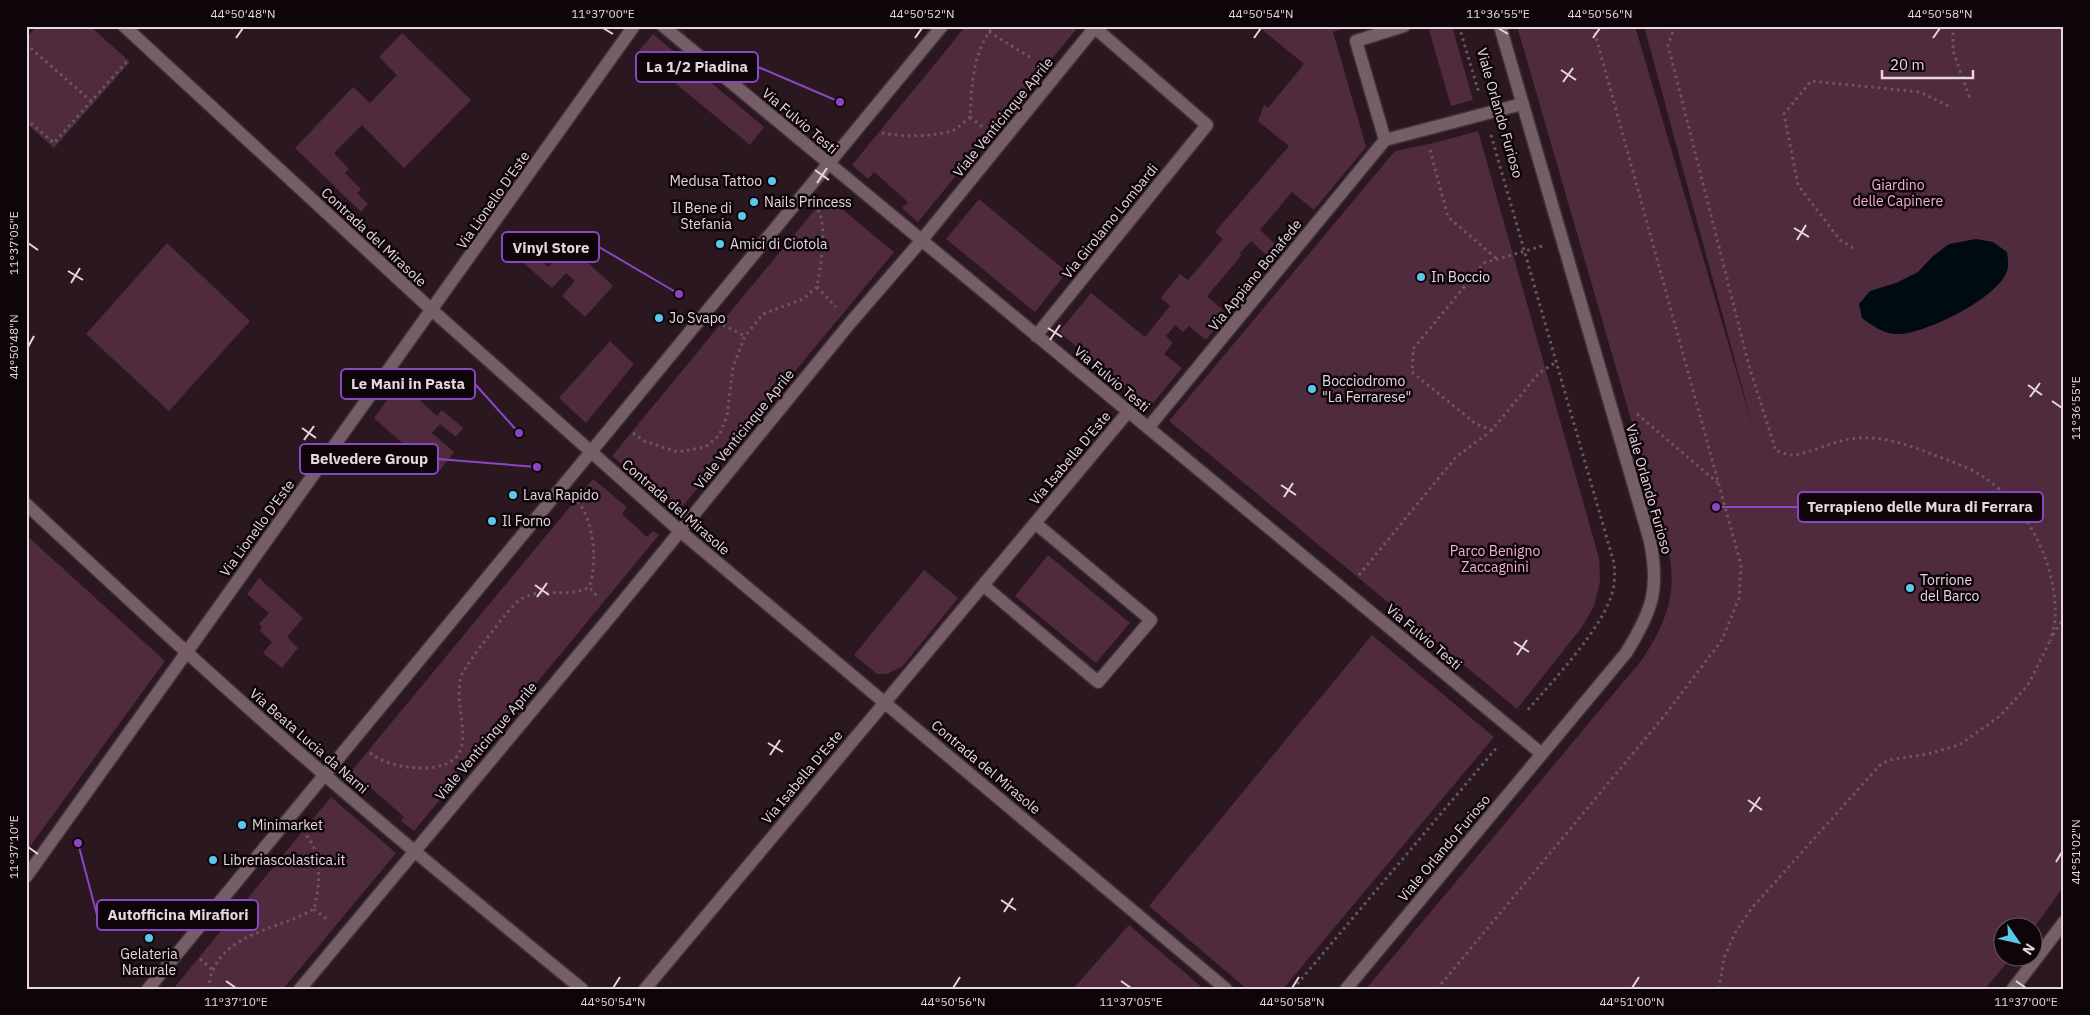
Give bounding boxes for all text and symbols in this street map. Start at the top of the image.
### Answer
text: 44°50'48"N [210,6,276,21]
text: 11°37'00"E [571,6,635,21]
text: 44°50'52"N [889,6,955,21]
text: 44°50'54"N [1228,6,1294,21]
text: 11°36'55"E [1466,6,1530,21]
text: 44°50'56"N [1567,6,1633,21]
text: 44°50'58"N [1907,6,1973,21]
street label: Viale Orlando Furioso [1473,46,1527,180]
scale bar [1882,48,1974,80]
callout: La 1/2 Piadina [636,52,758,82]
street label: Viale Venticinque Aprile [949,53,1057,181]
text: 20 m [1890,55,1925,74]
text: La 1/2 Piadina [646,57,749,76]
street label: Via Fulvio Testi [758,84,842,158]
street label: Via Lionello D'Este [452,147,534,252]
street label: Via Girolamo Lombardi [1058,160,1162,282]
place label: Medusa Tattoo [669,172,762,190]
marker: Medusa Tattoo [766,175,778,187]
park label: Giardino delle Capinere [1853,176,1944,210]
street label: Contrada del Mirasole [318,184,431,291]
place label: Nails Princess [764,193,852,211]
marker: Nails Princess [748,196,760,208]
place label: Il Bene di Stefania [672,199,733,233]
marker: Il Bene di Stefania [736,210,748,222]
text: 11°37'05"E [6,211,21,275]
street label: Via Appiano Bonafede [1204,215,1306,334]
callout: Vinyl Store [502,232,599,262]
place label: Amici di Ciotola [730,235,828,253]
text: Vinyl Store [513,238,589,257]
marker: Amici di Ciotola [714,238,726,250]
place label: In Boccio [1431,268,1490,286]
marker: In Boccio [1415,271,1427,283]
place label: Jo Svapo [669,309,726,327]
marker: Jo Svapo [653,312,665,324]
text: 44°50'48"N [6,314,21,380]
street label: Via Fulvio Testi [1070,342,1154,416]
street label: Viale Venticinque Aprile [690,365,798,493]
callout: Le Mani in Pasta [341,369,475,399]
place label: Bocciodromo "La Ferrarese" [1322,372,1411,406]
text: Le Mani in Pasta [351,374,465,393]
text: 11°36'55"E [2068,376,2083,440]
marker: Bocciodromo "La Ferrarese" [1306,383,1318,395]
street label: Via Isabella D'Este [1026,407,1115,509]
street label: Viale Orlando Furioso [1622,422,1676,556]
callout: Belvedere Group [300,444,438,474]
text: Belvedere Group [310,449,428,468]
street label: Contrada del Mirasole [618,455,734,559]
street label: Via Lionello D'Este [216,476,298,580]
place label: Lava Rapido [523,486,599,504]
marker: Lava Rapido [507,489,519,501]
callout: Terrapieno delle Mura di Ferrara [1798,492,2043,522]
text: Terrapieno delle Mura di Ferrara [1807,497,2033,516]
place label: Il Forno [502,512,551,530]
marker: Il Forno [486,515,498,527]
park label: Parco Benigno Zaccagnini [1450,542,1540,576]
place label: Torrione del Barco [1920,571,1980,605]
marker: Torrione del Barco [1904,582,1916,594]
street label: Via Fulvio Testi [1382,600,1466,674]
street label: Viale Venticinque Aprile [431,678,541,804]
street label: Via Beata Lucia da Narni [246,684,372,798]
street label: Contrada del Mirasole [928,716,1045,818]
street label: Via Isabella D'Este [758,726,847,828]
street label: Viale Orlando Furioso [1394,791,1494,905]
text: 11°37'10"E [6,815,21,879]
place label: Minimarket [252,816,323,834]
marker: Minimarket [236,819,248,831]
text: 44°51'02"N [2068,819,2083,885]
place label: Libreriascolastica.it [223,851,346,869]
marker: Libreriascolastica.it [207,854,219,866]
callout: Autofficina Mirafiori [97,900,258,930]
text: Autofficina Mirafiori [108,905,249,924]
north arrow [1992,918,2042,968]
marker: Gelateria Naturale [143,932,155,944]
text: N [2018,940,2039,959]
place label: Gelateria Naturale [120,945,178,979]
text: 11°37'10"E [204,994,268,1009]
text: 44°50'54"N [580,994,646,1009]
text: 44°50'56"N [920,994,986,1009]
text: 11°37'05"E [1099,994,1163,1009]
text: 44°50'58"N [1259,994,1325,1009]
text: 44°51'00"N [1599,994,1665,1009]
text: 11°37'00"E [1994,994,2058,1009]

